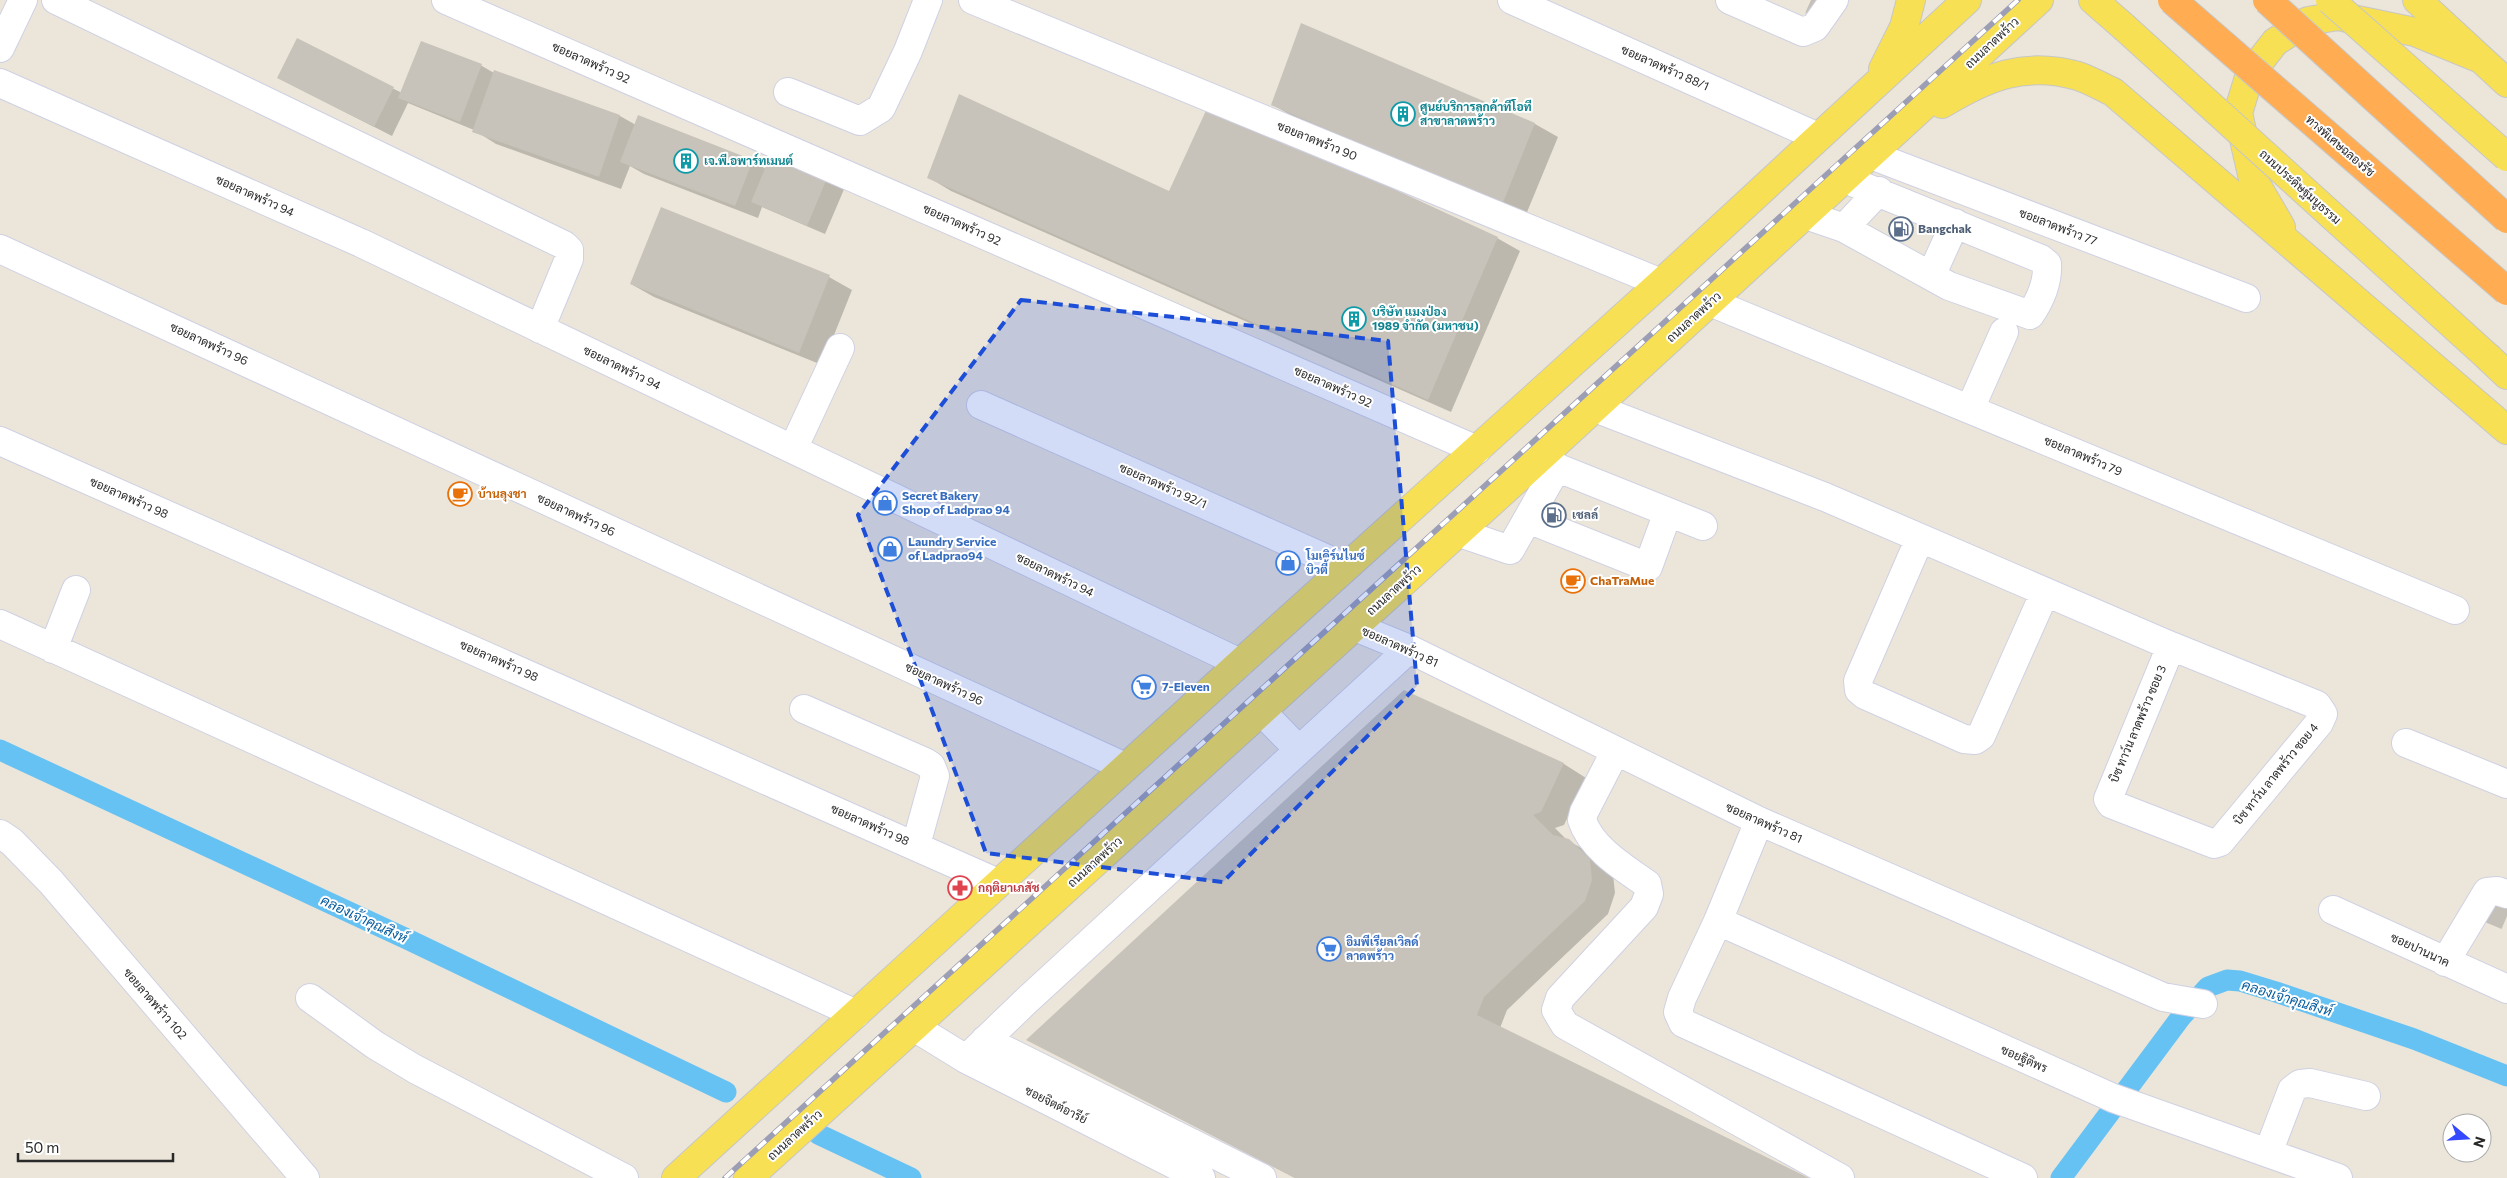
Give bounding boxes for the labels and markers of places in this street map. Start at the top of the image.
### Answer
place label: ศูนย์บริการลูกค้าทีโอที สาขาลาดพร้าว [1420,99,1532,127]
building icon: ศูนย์บริการลูกค้าทีโอที สาขาลาดพร้าว [1390,101,1416,127]
building icon: เจ.พี.อพาร์ทเมนต์ [673,148,699,174]
place label: เจ.พี.อพาร์ทเมนต์ [704,153,794,167]
fuel station icon: Bangchak [1888,216,1914,242]
place label: Bangchak [1918,221,1972,235]
place label: บริษัท แมงป่อง 1989 จำกัด (มหาชน) [1372,304,1479,332]
building icon: บริษัท แมงป่อง 1989 จำกัด (มหาชน) [1341,306,1367,332]
cafe icon: บ้านลุงชา [447,481,473,507]
place label: บ้านลุงชา [478,486,527,502]
place label: Secret Bakery Shop of Ladprao 94 [902,488,1010,516]
shop icon: Secret Bakery Shop of Ladprao 94 [872,490,898,516]
fuel station icon: เชลล์ [1541,502,1567,528]
place label: เชลล์ [1572,507,1599,521]
place label: Laundry Service of Ladprao94 [908,534,996,562]
shop icon: Laundry Service of Ladprao94 [877,536,903,562]
place label: โมเดิร์นไนซ์ บิวตี้ [1305,548,1366,576]
shop icon: โมเดิร์นไนซ์ บิวตี้ [1275,550,1301,576]
cafe icon: ChaTraMue [1560,568,1586,594]
place label: ChaTraMue [1590,573,1654,587]
supermarket icon: 7-Eleven [1131,674,1157,700]
place label: 7-Eleven [1162,679,1210,693]
pharmacy icon: กฤติยาเภสัช [947,875,973,901]
place label: กฤติยาเภสัช [978,880,1040,895]
place label: อิมพีเรียลเวิลด์ ลาดพร้าว [1346,934,1420,962]
supermarket icon: อิมพีเรียลเวิลด์ ลาดพร้าว [1316,936,1342,962]

